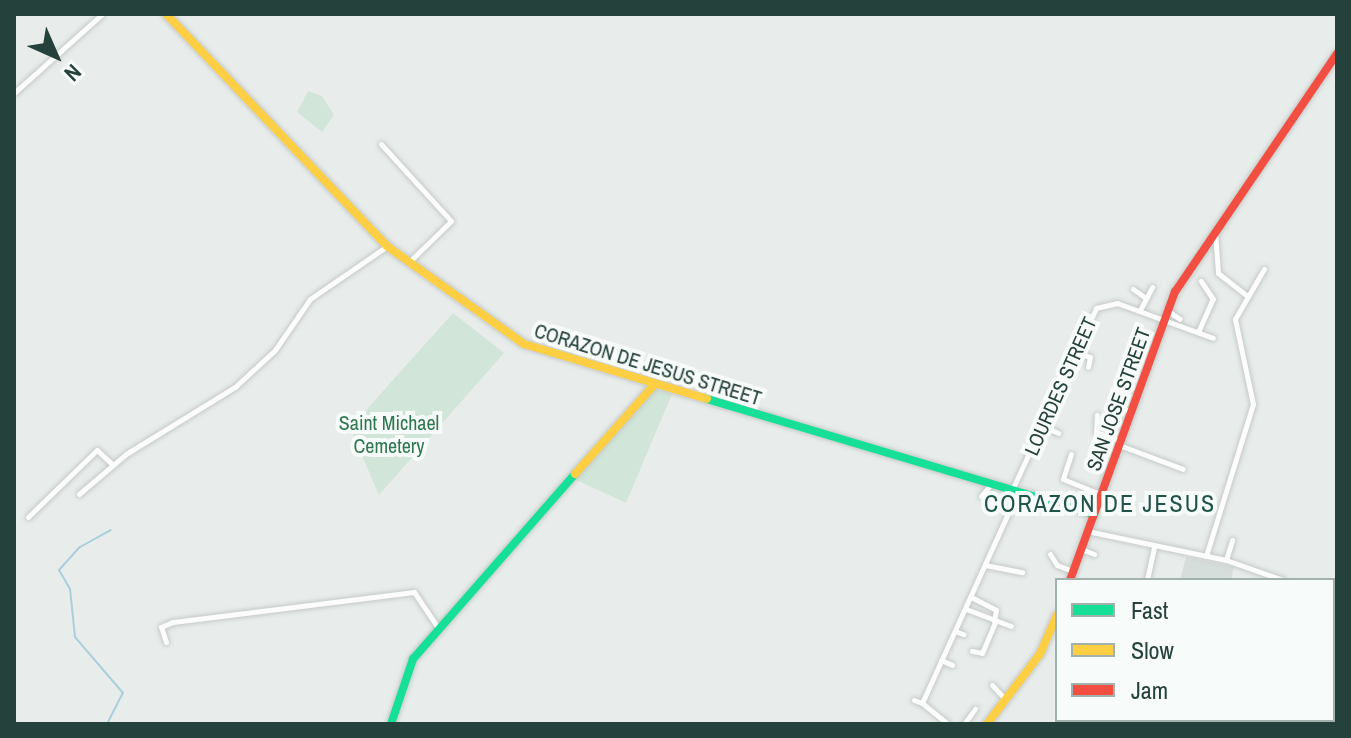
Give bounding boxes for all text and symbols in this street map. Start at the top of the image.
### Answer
north arrow [16,16,96,96]
text: N [58,58,88,88]
street label: LOURDES STREET [1019,313,1101,459]
street label: CORAZON DE JESUS STREET [532,318,764,410]
street label: SAN JOSE STREET [1081,324,1155,474]
park label: Saint Michael Cemetery [339,410,439,457]
district label: CORAZON DE JESUS [984,490,1216,518]
legend [1055,578,1335,722]
text: Fast [1131,594,1168,626]
text: Slow [1131,634,1174,666]
text: Jam [1131,674,1168,706]

